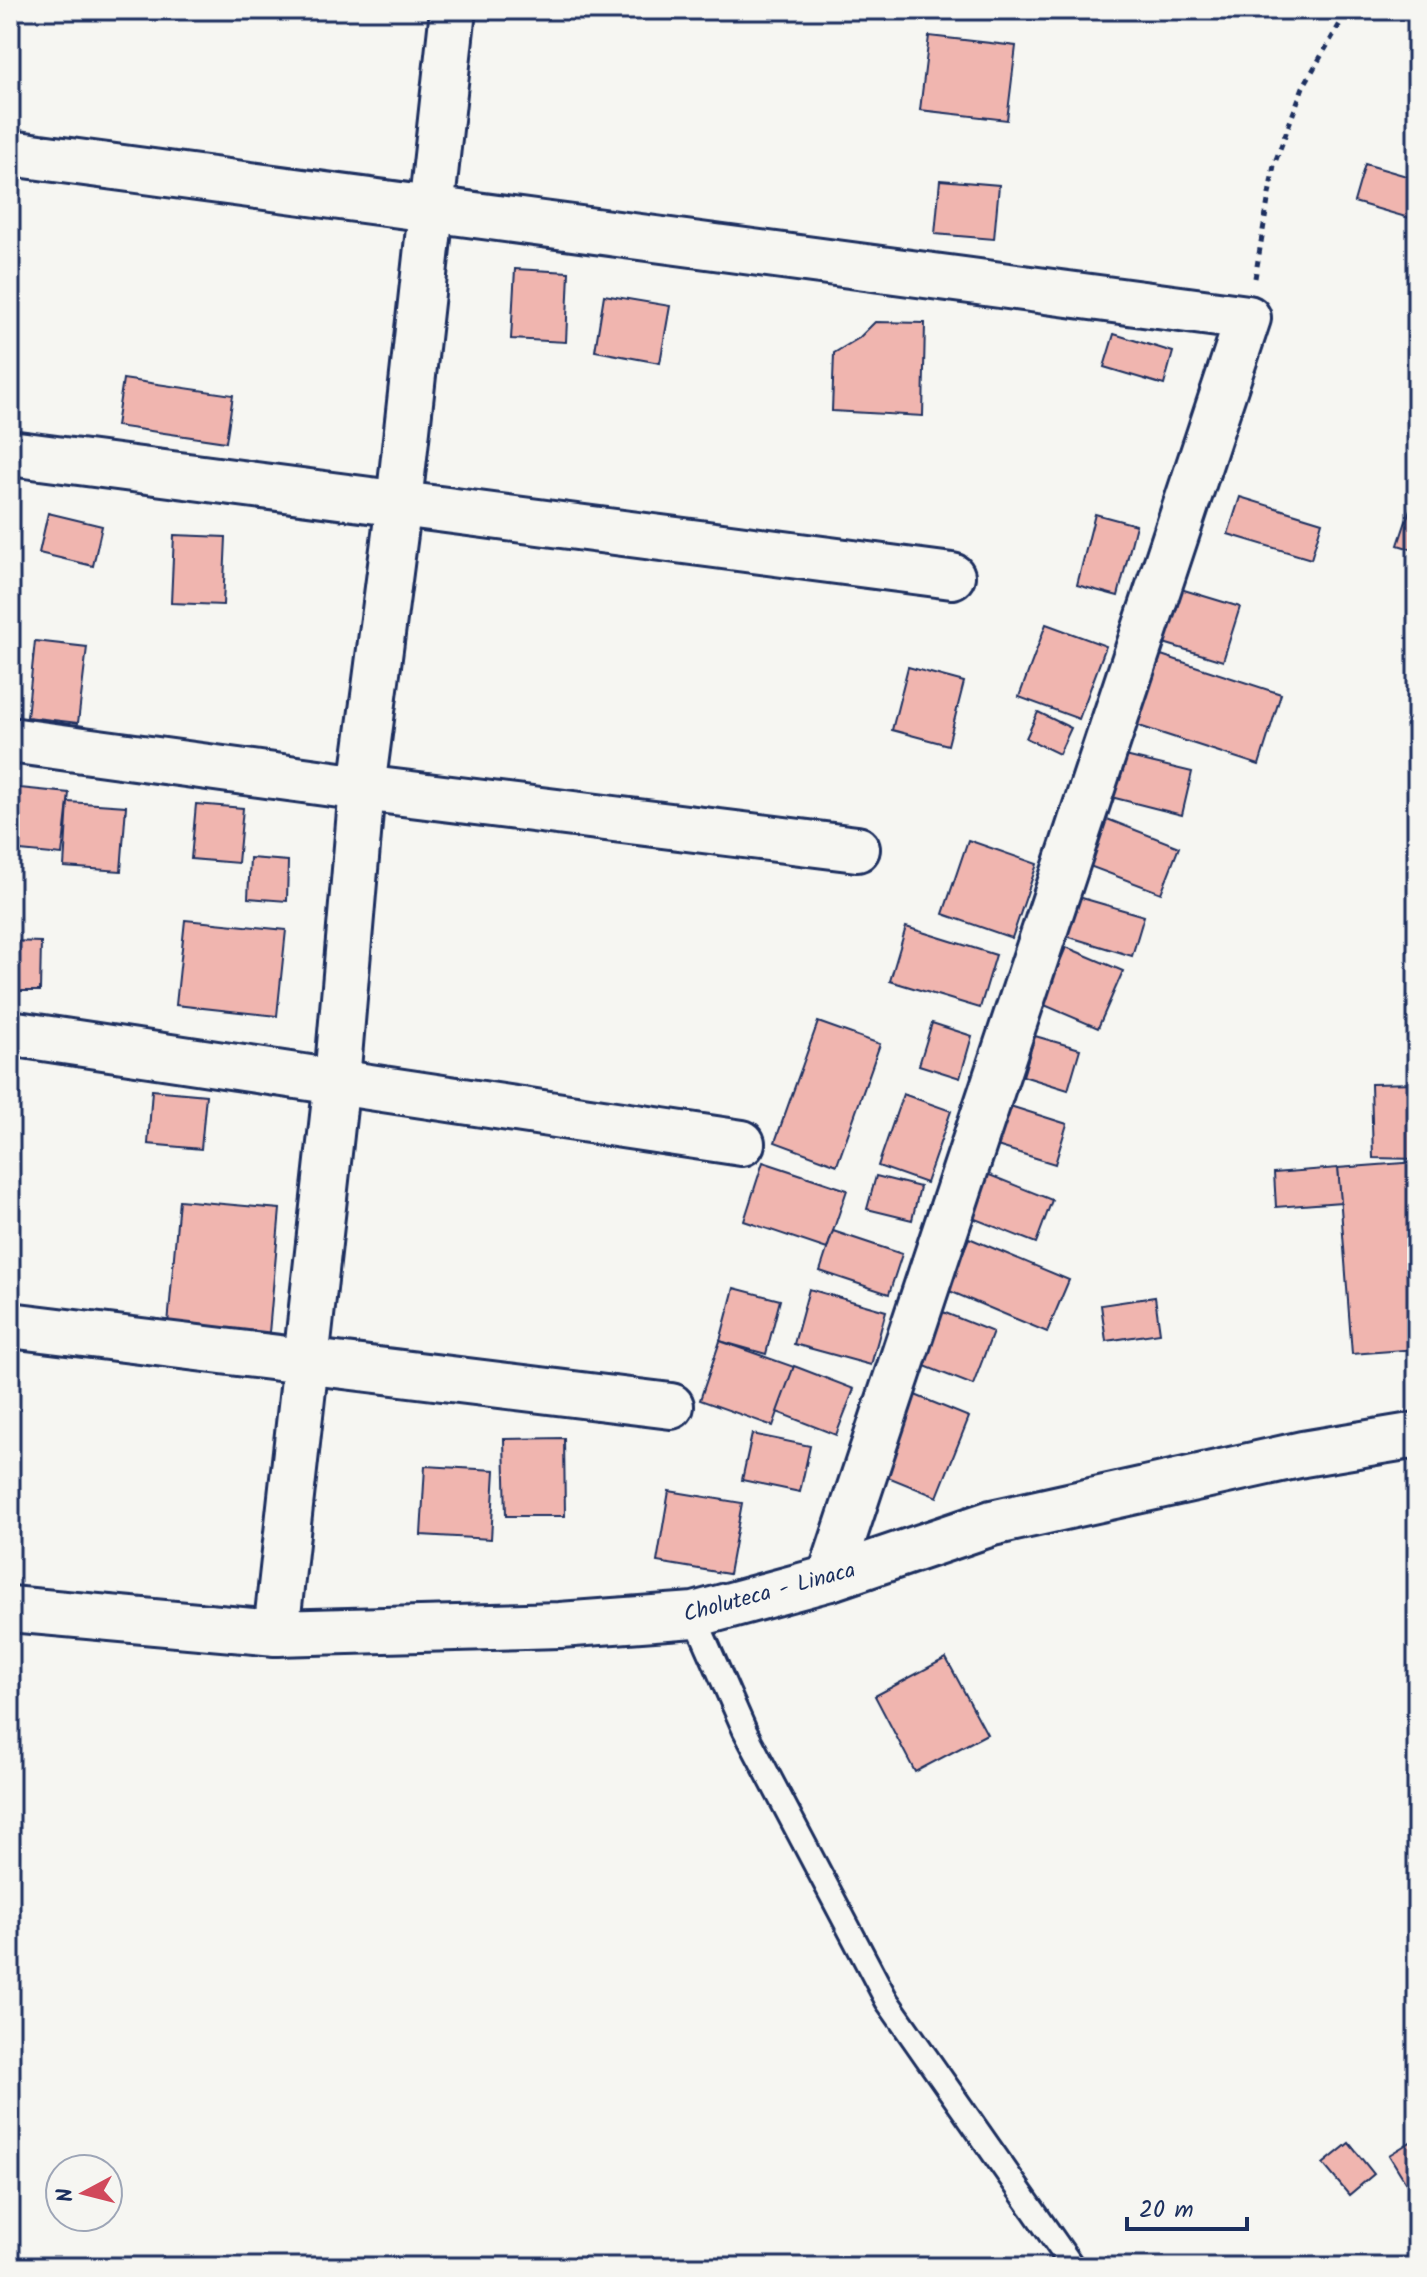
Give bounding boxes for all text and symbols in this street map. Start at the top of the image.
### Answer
street label: Choluteca - Linaca [680,1554,859,1633]
north arrow [44,2153,124,2233]
scale bar [1127,2181,1247,2231]
text: N [48,2186,85,2204]
text: 20 m [1139,2191,1194,2230]

